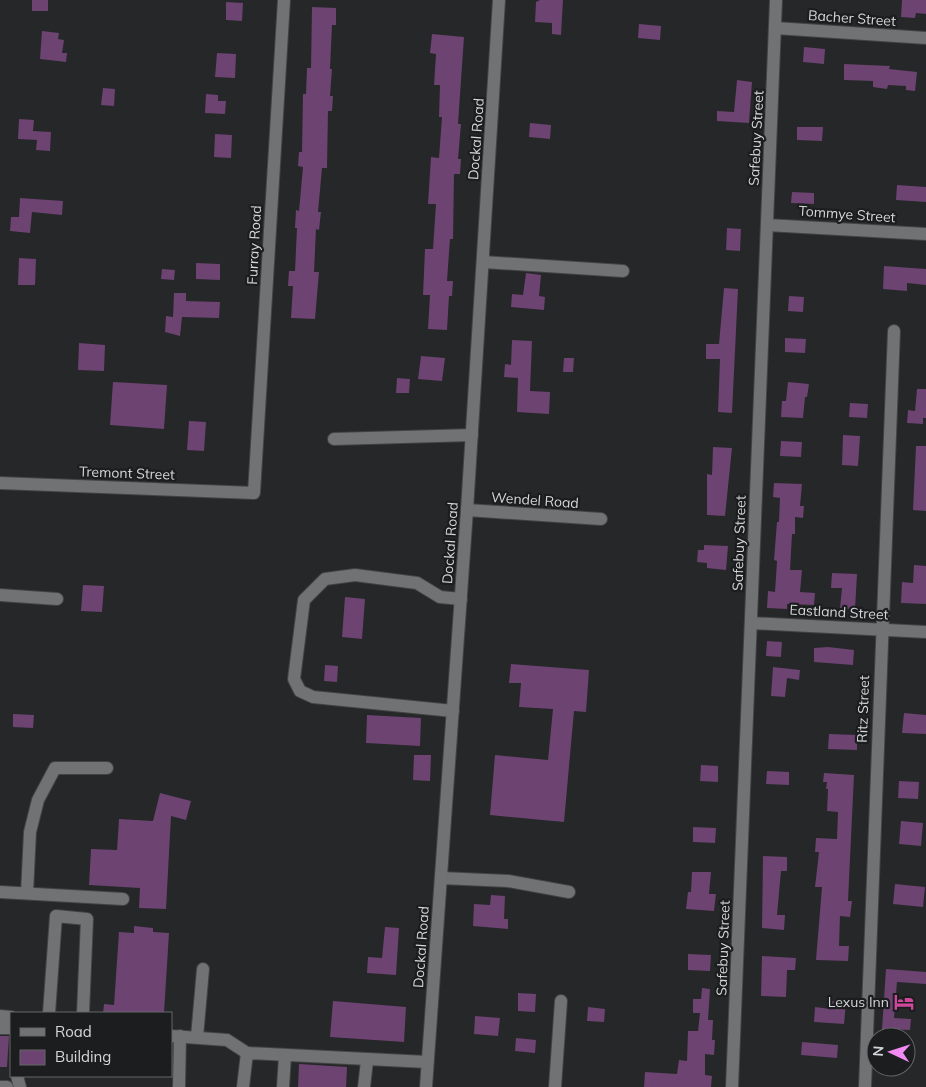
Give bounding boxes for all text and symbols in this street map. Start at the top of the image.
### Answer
street label: Bacher Street [807,6,897,30]
street label: Safebuy Street [745,90,767,186]
street label: Dockal Road [464,97,488,181]
street label: Tommye Street [798,202,896,226]
street label: Furray Road [243,205,265,285]
street label: Tremont Street [79,462,175,484]
street label: Wendel Road [491,488,579,512]
street label: Safebuy Street [728,495,750,591]
street label: Dockal Road [438,501,462,585]
street label: Eastland Street [789,600,889,624]
street label: Ritz Street [853,675,873,743]
street label: Safebuy Street [712,900,734,996]
street label: Dockal Road [409,905,433,989]
hotel icon: Lexus Inn [893,991,915,1013]
place label: Lexus Inn [828,993,889,1011]
legend [10,1012,172,1077]
text: Road [55,1022,92,1041]
north arrow [866,1027,916,1077]
text: N [869,1045,887,1057]
text: Building [55,1047,111,1066]

